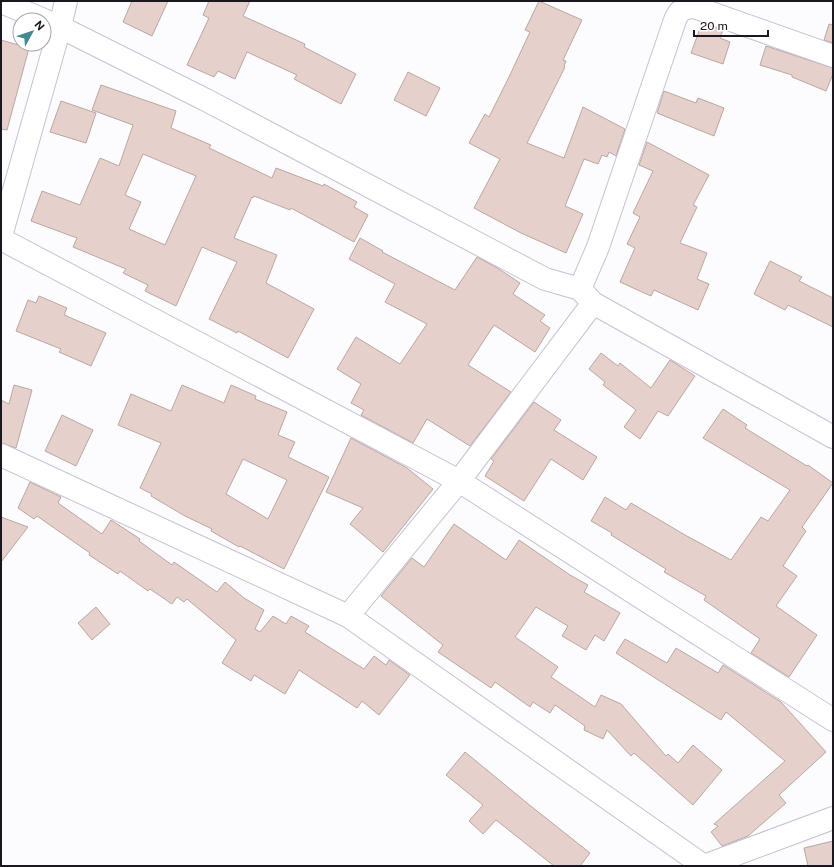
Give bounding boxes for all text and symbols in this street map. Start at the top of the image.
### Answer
north arrow [12,12,52,52]
scale bar [694,12,768,38]
text: N [32,18,47,33]
text: 20 m [700,19,728,33]

